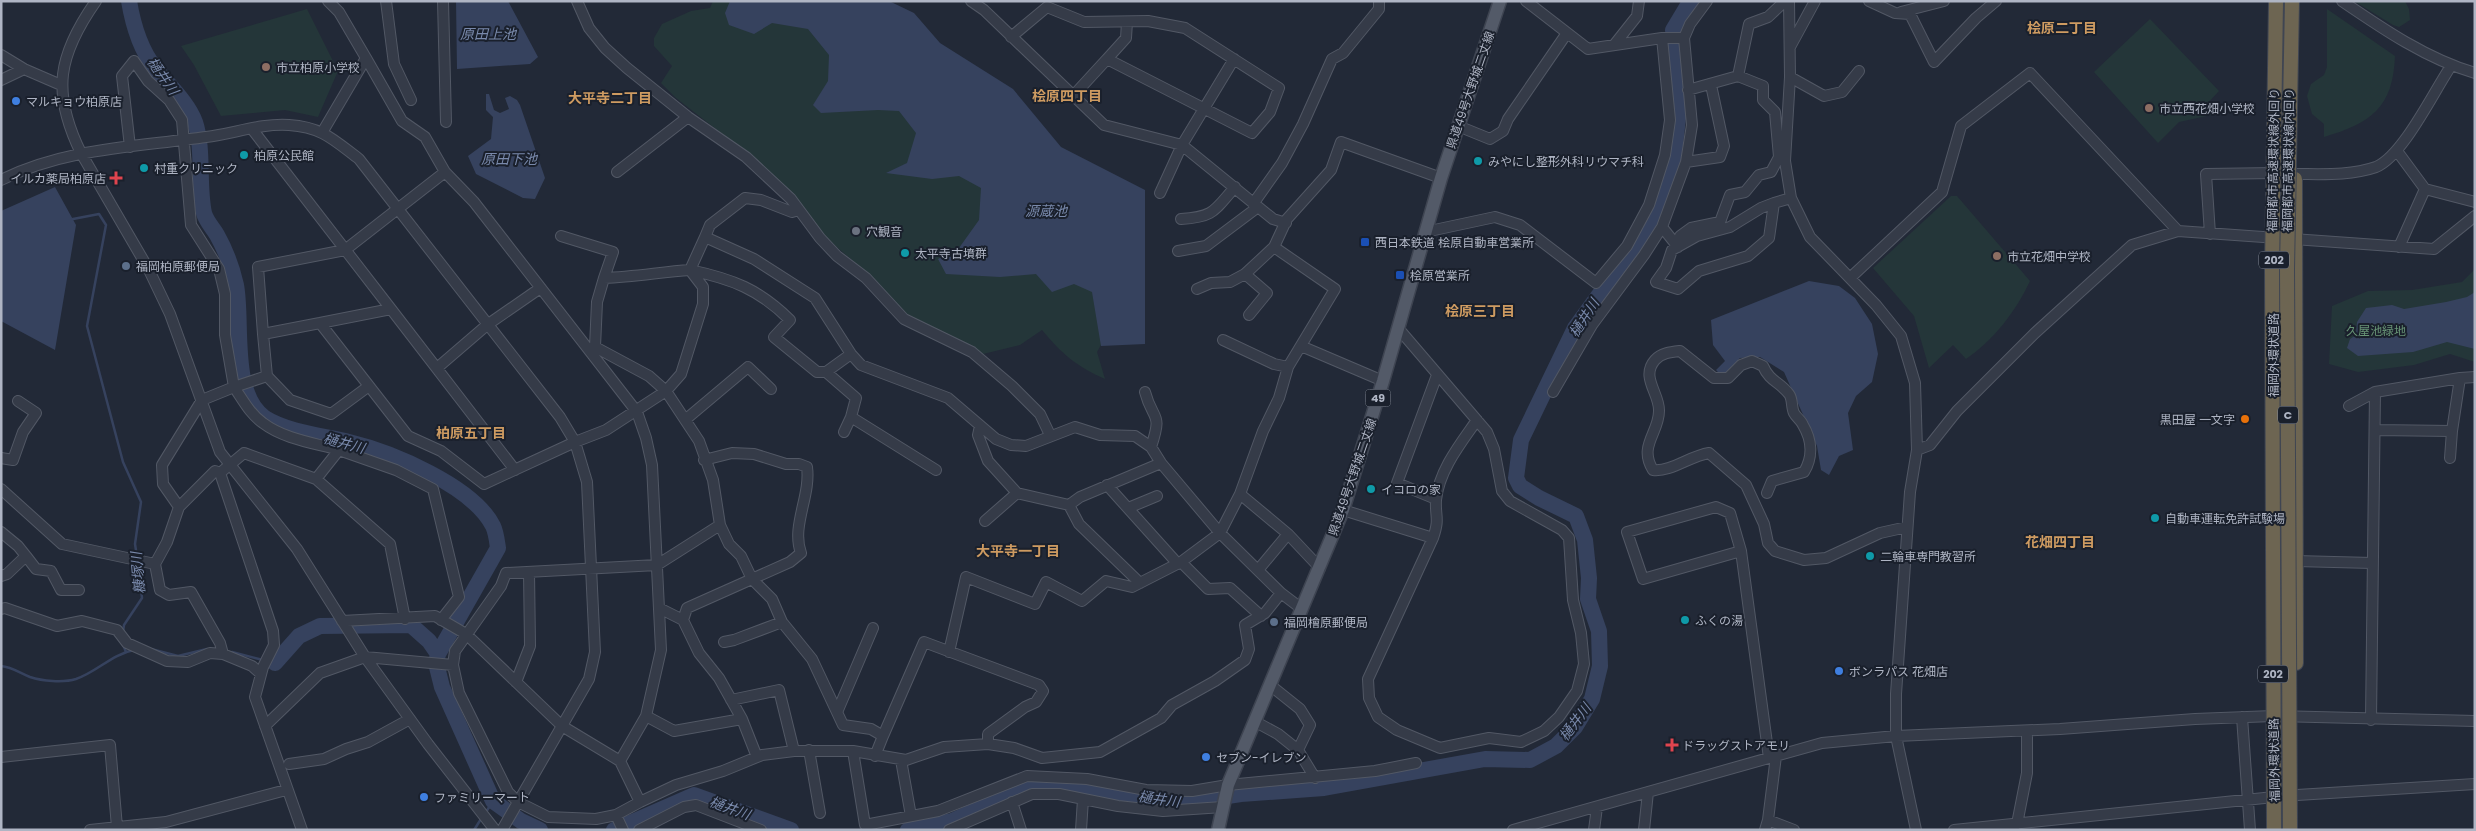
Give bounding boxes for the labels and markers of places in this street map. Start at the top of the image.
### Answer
place label: 市立柏原小学校 [276,59,360,76]
marker: 市立柏原小学校 [260,61,272,73]
place label: マルキョウ柏原店 [26,93,122,110]
marker: マルキョウ柏原店 [10,95,22,107]
place label: 市立西花畑小学校 [2159,100,2255,117]
marker: 市立西花畑小学校 [2143,102,2155,114]
place label: 柏原公民館 [254,147,314,164]
marker: 柏原公民館 [238,149,250,161]
place label: みやにし整形外科リウマチ科 [1488,153,1644,170]
marker: みやにし整形外科リウマチ科 [1472,155,1484,167]
place label: 村重クリニック [154,160,238,177]
marker: 村重クリニック [138,162,150,174]
place label: イルカ薬局柏原店 [10,170,106,187]
marker: イルカ薬局柏原店 [110,172,122,184]
place label: 穴観音 [866,223,902,240]
marker: 穴観音 [850,225,862,237]
place label: 西日本鉄道 桧原自動車営業所 [1375,234,1534,251]
marker: 西日本鉄道 桧原自動車営業所 [1359,236,1371,248]
place label: 太平寺古墳群 [915,245,987,262]
marker: 太平寺古墳群 [899,247,911,259]
place label: 市立花畑中学校 [2007,248,2091,265]
marker: 市立花畑中学校 [1991,250,2003,262]
place label: 福岡柏原郵便局 [136,258,220,275]
marker: 福岡柏原郵便局 [120,260,132,272]
place label: 桧原営業所 [1410,267,1470,284]
marker: 桧原営業所 [1394,269,1406,281]
place label: 黒田屋 一文字 [2160,411,2235,428]
marker: 黒田屋 一文字 [2239,413,2251,425]
place label: イコロの家 [1381,481,1441,498]
marker: イコロの家 [1365,483,1377,495]
place label: 自動車運転免許試験場 [2165,510,2285,527]
marker: 自動車運転免許試験場 [2149,512,2161,524]
place label: 二輪車専門教習所 [1880,548,1976,565]
marker: 二輪車専門教習所 [1864,550,1876,562]
place label: ふくの湯 [1695,612,1743,629]
place label: 福岡檜原郵便局 [1284,614,1368,631]
marker: ふくの湯 [1679,614,1691,626]
marker: 福岡檜原郵便局 [1268,616,1280,628]
place label: ボンラパス 花畑店 [1849,663,1948,680]
marker: ボンラパス 花畑店 [1833,665,1845,677]
place label: ドラッグストアモリ [1682,737,1790,754]
marker: ドラッグストアモリ [1666,739,1678,751]
place label: セブン-イレブン [1216,749,1307,766]
marker: セブン-イレブン [1200,751,1212,763]
place label: ファミリーマート [434,789,530,806]
marker: ファミリーマート [418,791,430,803]

